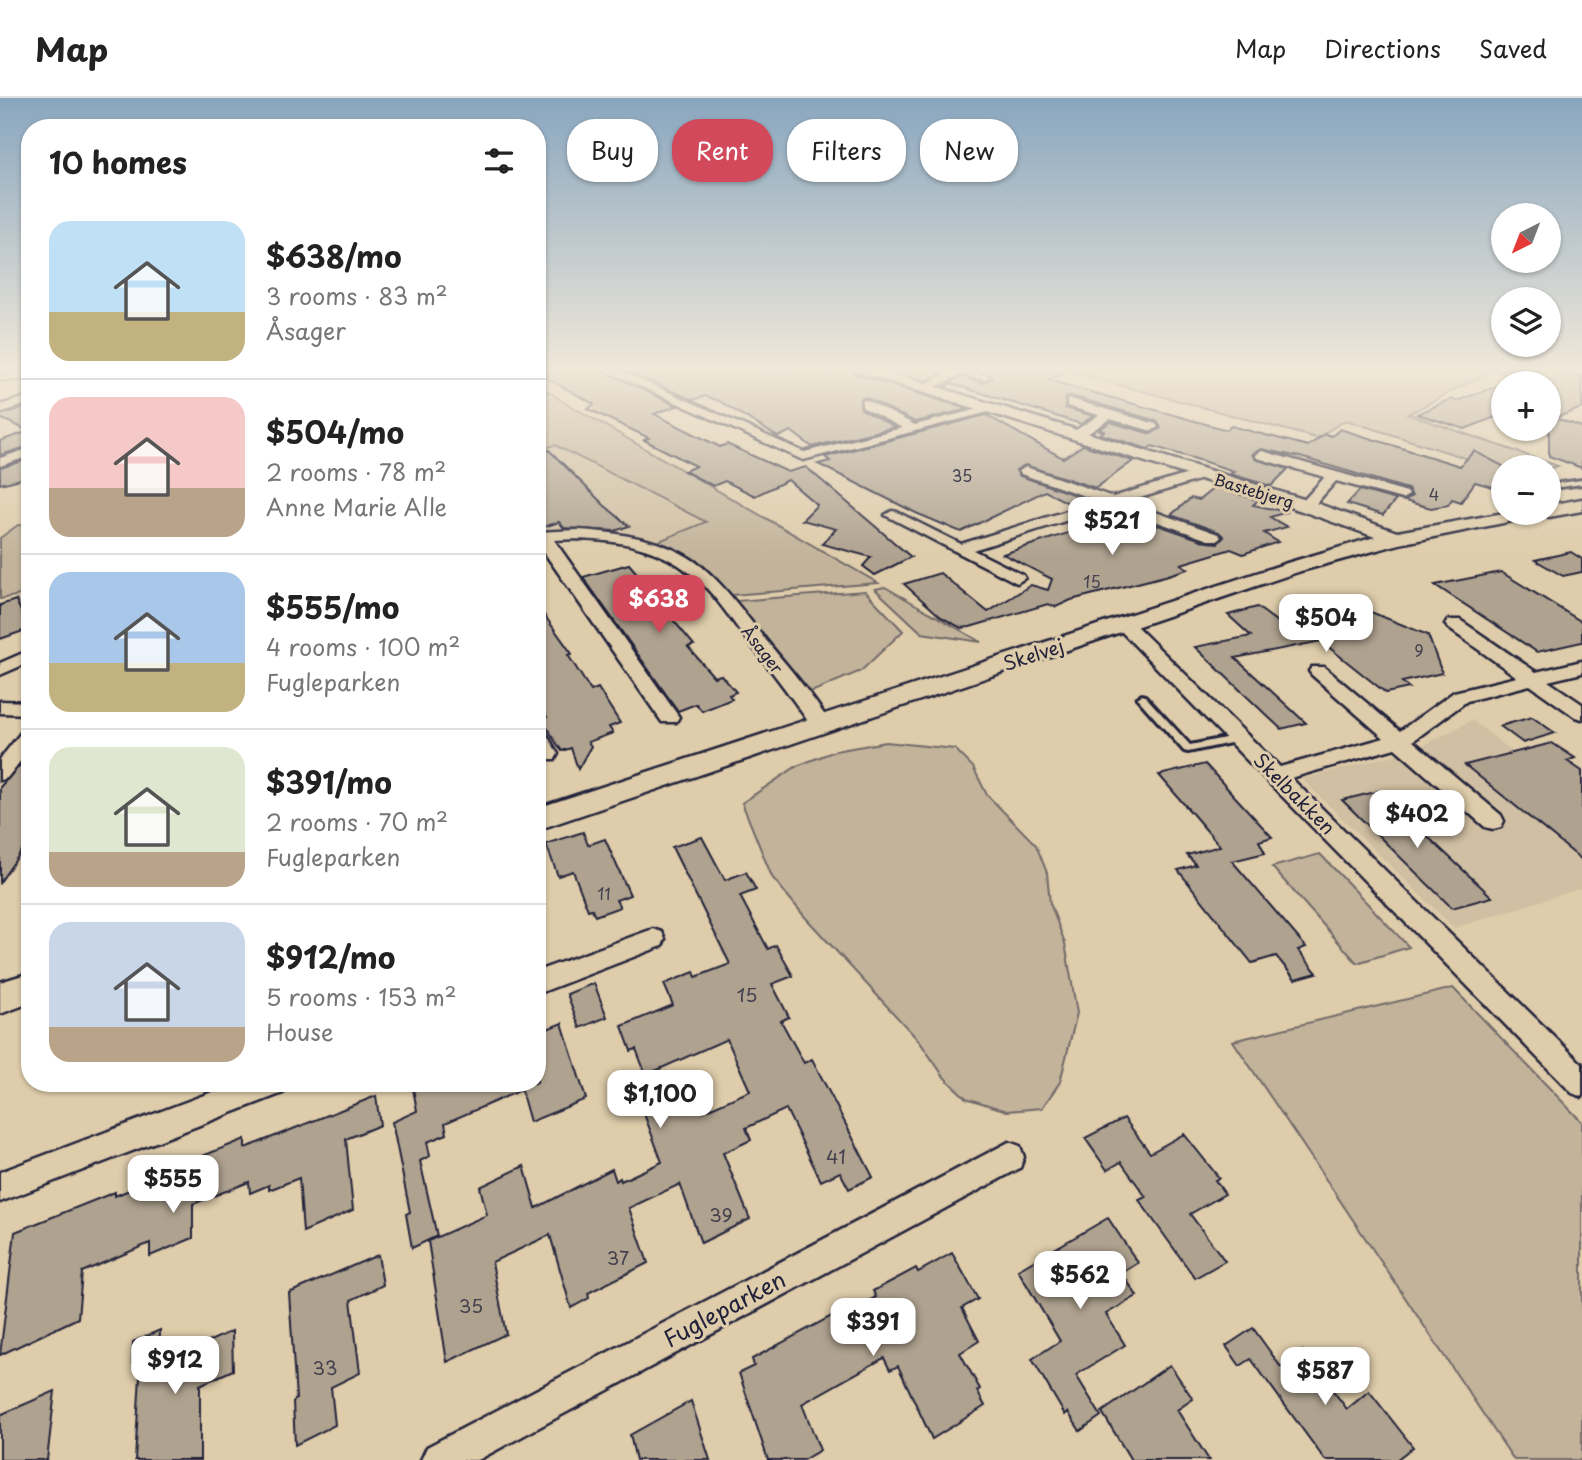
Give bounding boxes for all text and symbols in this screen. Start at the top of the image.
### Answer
text: Map [35,23,108,73]
text: Map [1235,30,1286,66]
text: Directions [1324,30,1441,66]
text: Saved [1479,30,1547,66]
chip: Buy [567,119,658,182]
chip: Rent [672,119,773,182]
chip: Filters [787,119,906,182]
chip: New [920,119,1018,182]
text: 10 homes [49,139,187,184]
icon: filters [480,142,518,180]
north arrow [1491,203,1561,273]
map controls [1491,203,1561,525]
text: $638/mo [266,233,402,278]
icon: home [105,249,189,333]
text: 3 rooms · 83 m² [266,278,448,313]
button: layers [1491,287,1561,357]
text: Åsager [266,313,346,348]
button: + [1491,371,1561,441]
text: $504/mo [266,409,404,454]
icon: home [105,425,189,509]
text: 2 rooms · 78 m² [266,454,446,489]
button: − [1491,455,1561,525]
house number: 35 [952,463,972,487]
street label: Bastebjerg [1211,467,1297,513]
house number: 4 [1429,482,1439,506]
text: Anne Marie Alle [266,489,447,524]
pin: $521 [1071,498,1153,557]
text: $521 [1084,502,1140,537]
house number: 15 [1083,569,1101,593]
pin: $638 [618,575,700,635]
text: $638 [629,580,689,615]
text: $555/mo [266,584,399,629]
pin: $504 [1285,594,1367,654]
text: $504 [1295,599,1357,634]
icon: home [105,600,189,684]
street label: Åsager [736,620,790,679]
text: 4 rooms · 100 m² [266,629,460,664]
street label: Skelvej [999,631,1067,677]
house number: 9 [1414,638,1424,662]
text: Fugleparken [266,664,400,699]
street label: Skelbakken [1248,746,1342,840]
text: $391/mo [266,759,392,804]
icon: home [105,775,189,859]
pin: $402 [1376,790,1458,850]
text: $402 [1385,795,1449,830]
text: 2 rooms · 70 m² [266,804,448,839]
text: Fugleparken [266,839,400,874]
house number: 11 [597,881,611,905]
text: $912/mo [266,934,395,979]
icon: home [105,950,189,1034]
text: 5 rooms · 153 m² [266,979,457,1014]
house number: 15 [737,980,757,1008]
text: House [266,1014,333,1049]
pin: $1,100 [603,1070,717,1130]
text: $1,100 [623,1075,697,1110]
house number: 41 [826,1142,846,1170]
pin: $555 [132,1156,214,1215]
text: $555 [144,1160,202,1195]
house number: 39 [709,1200,733,1228]
house number: 37 [607,1243,629,1271]
pin: $562 [1039,1252,1121,1311]
text: $562 [1050,1256,1110,1291]
street label: Fugleparken [657,1261,791,1355]
house number: 35 [459,1291,483,1319]
pin: $391 [832,1298,914,1358]
text: $391 [847,1303,899,1338]
pin: $912 [134,1336,216,1396]
text: $912 [147,1341,203,1376]
pin: $587 [1284,1348,1366,1407]
text: $587 [1297,1352,1353,1387]
house number: 33 [313,1353,337,1381]

